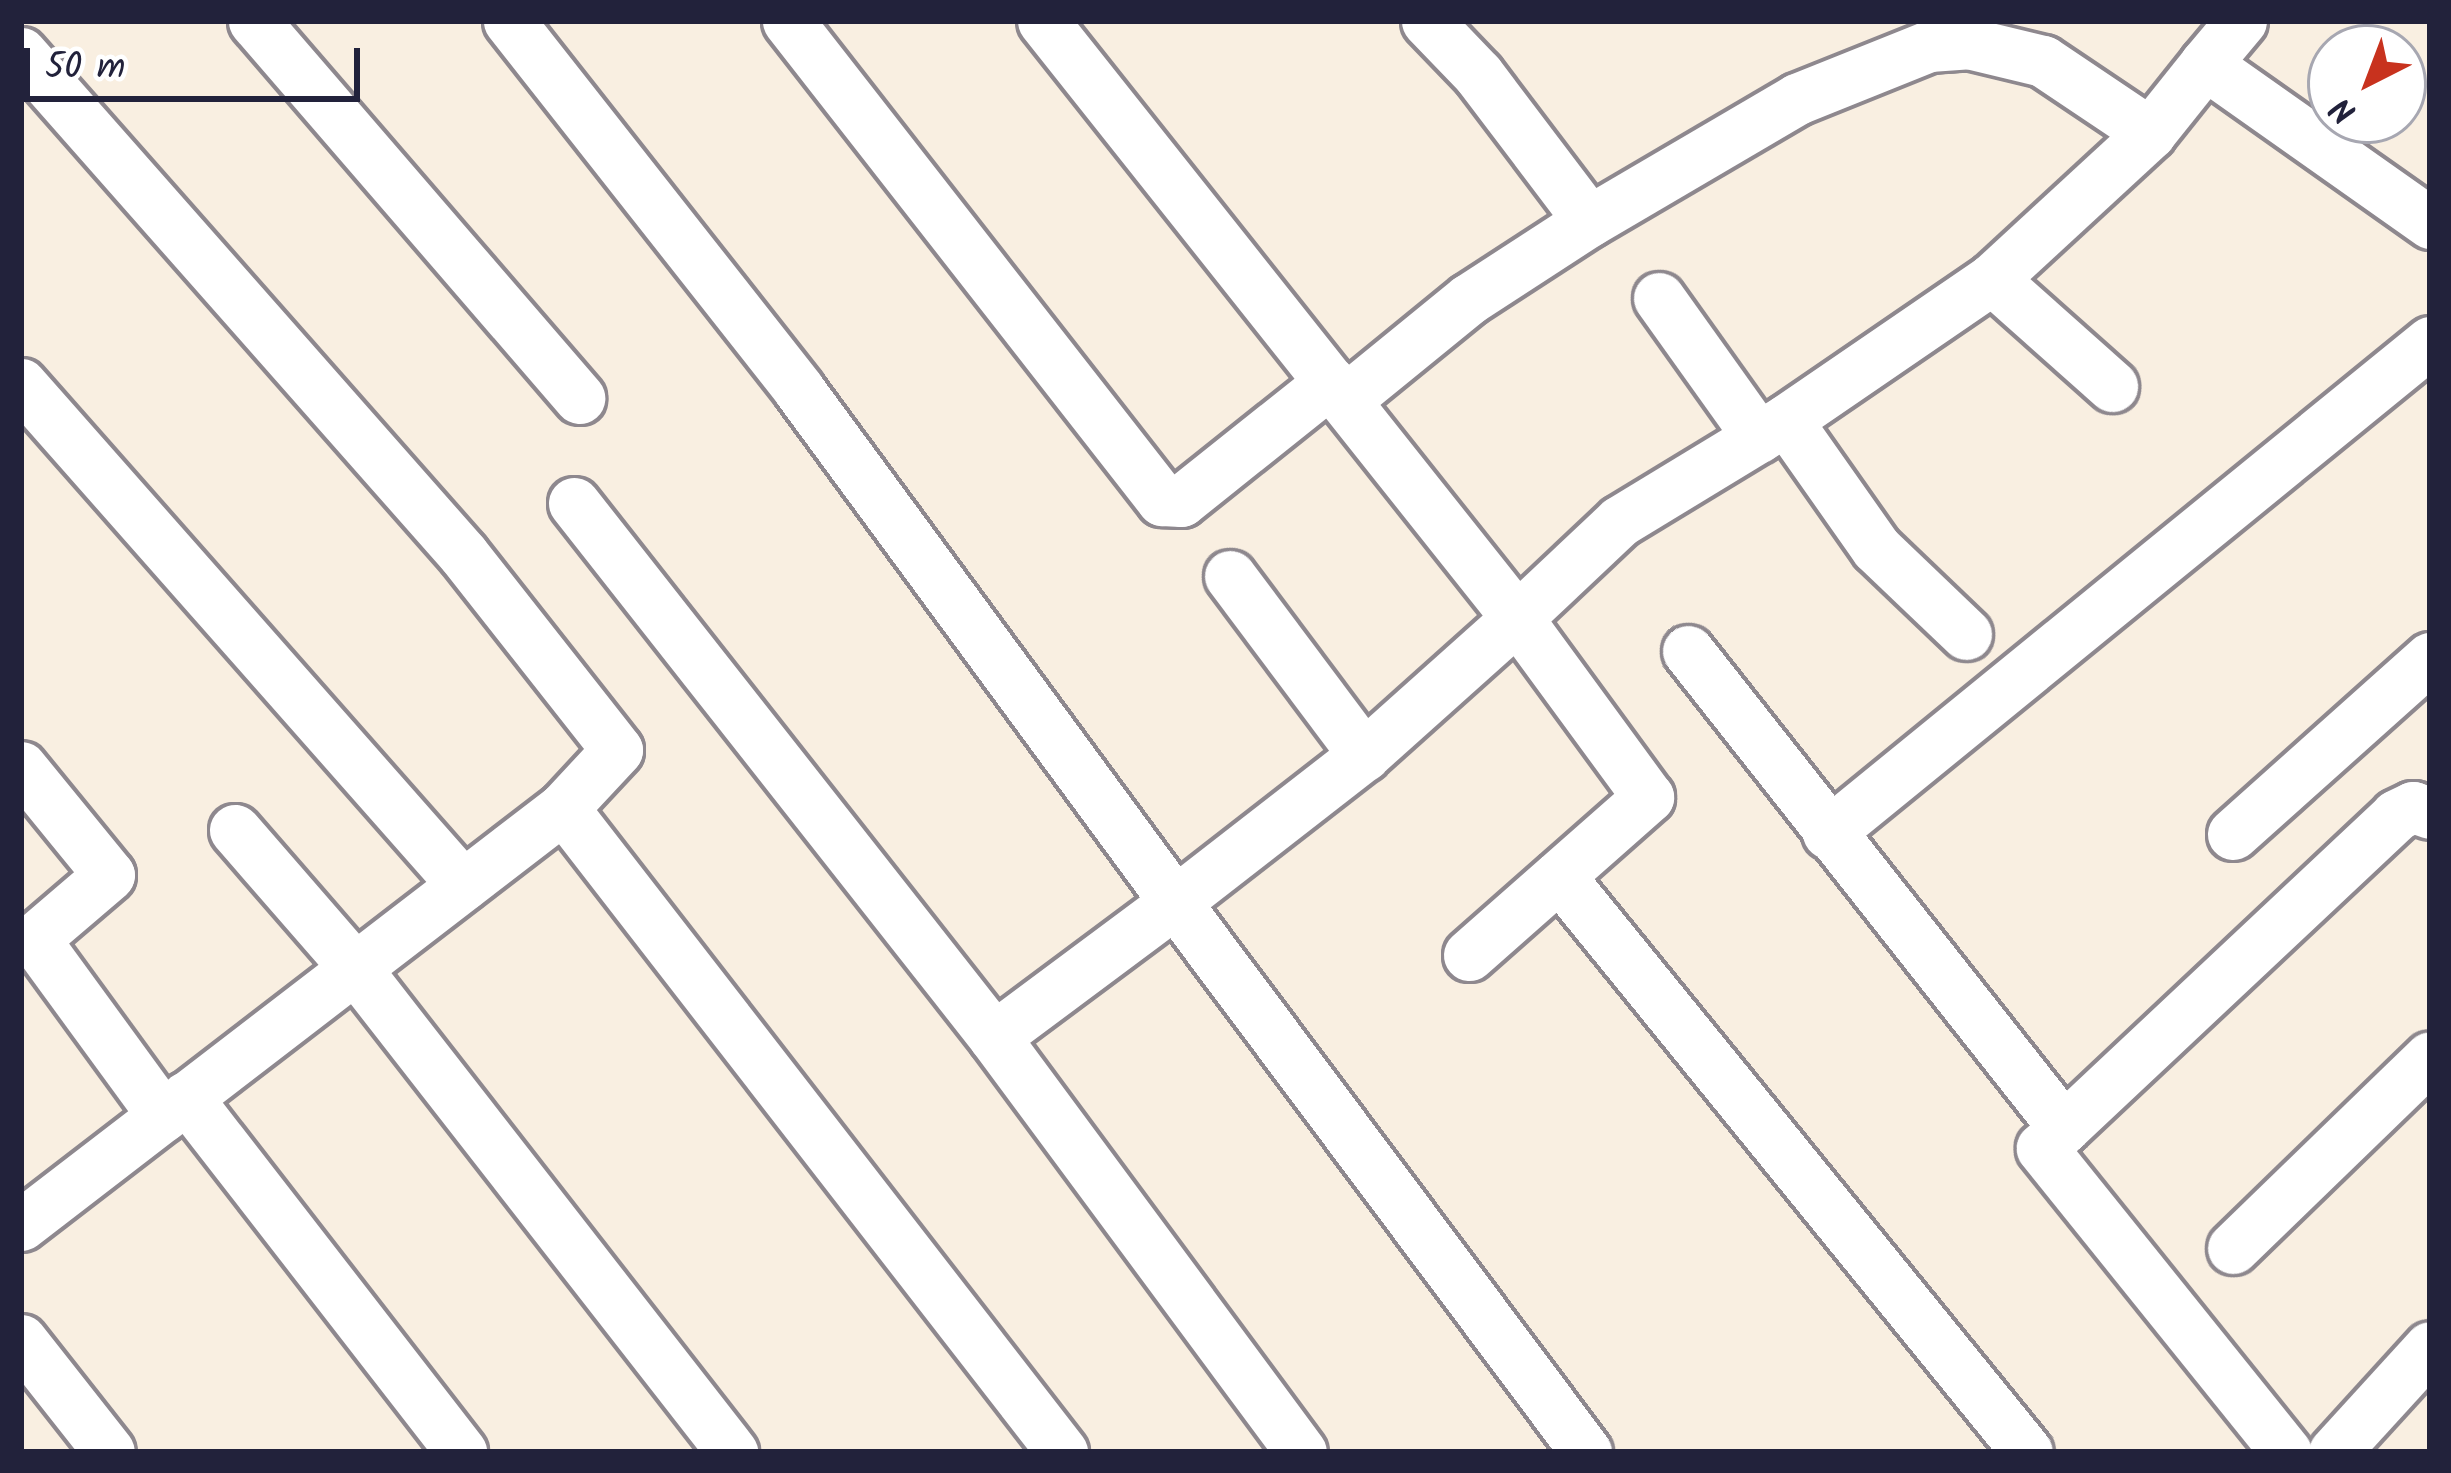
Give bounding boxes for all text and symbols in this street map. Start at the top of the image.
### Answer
scale bar [30,24,366,98]
north arrow [2307,24,2427,144]
text: 50 m [45,40,125,97]
text: N [2319,82,2370,136]

